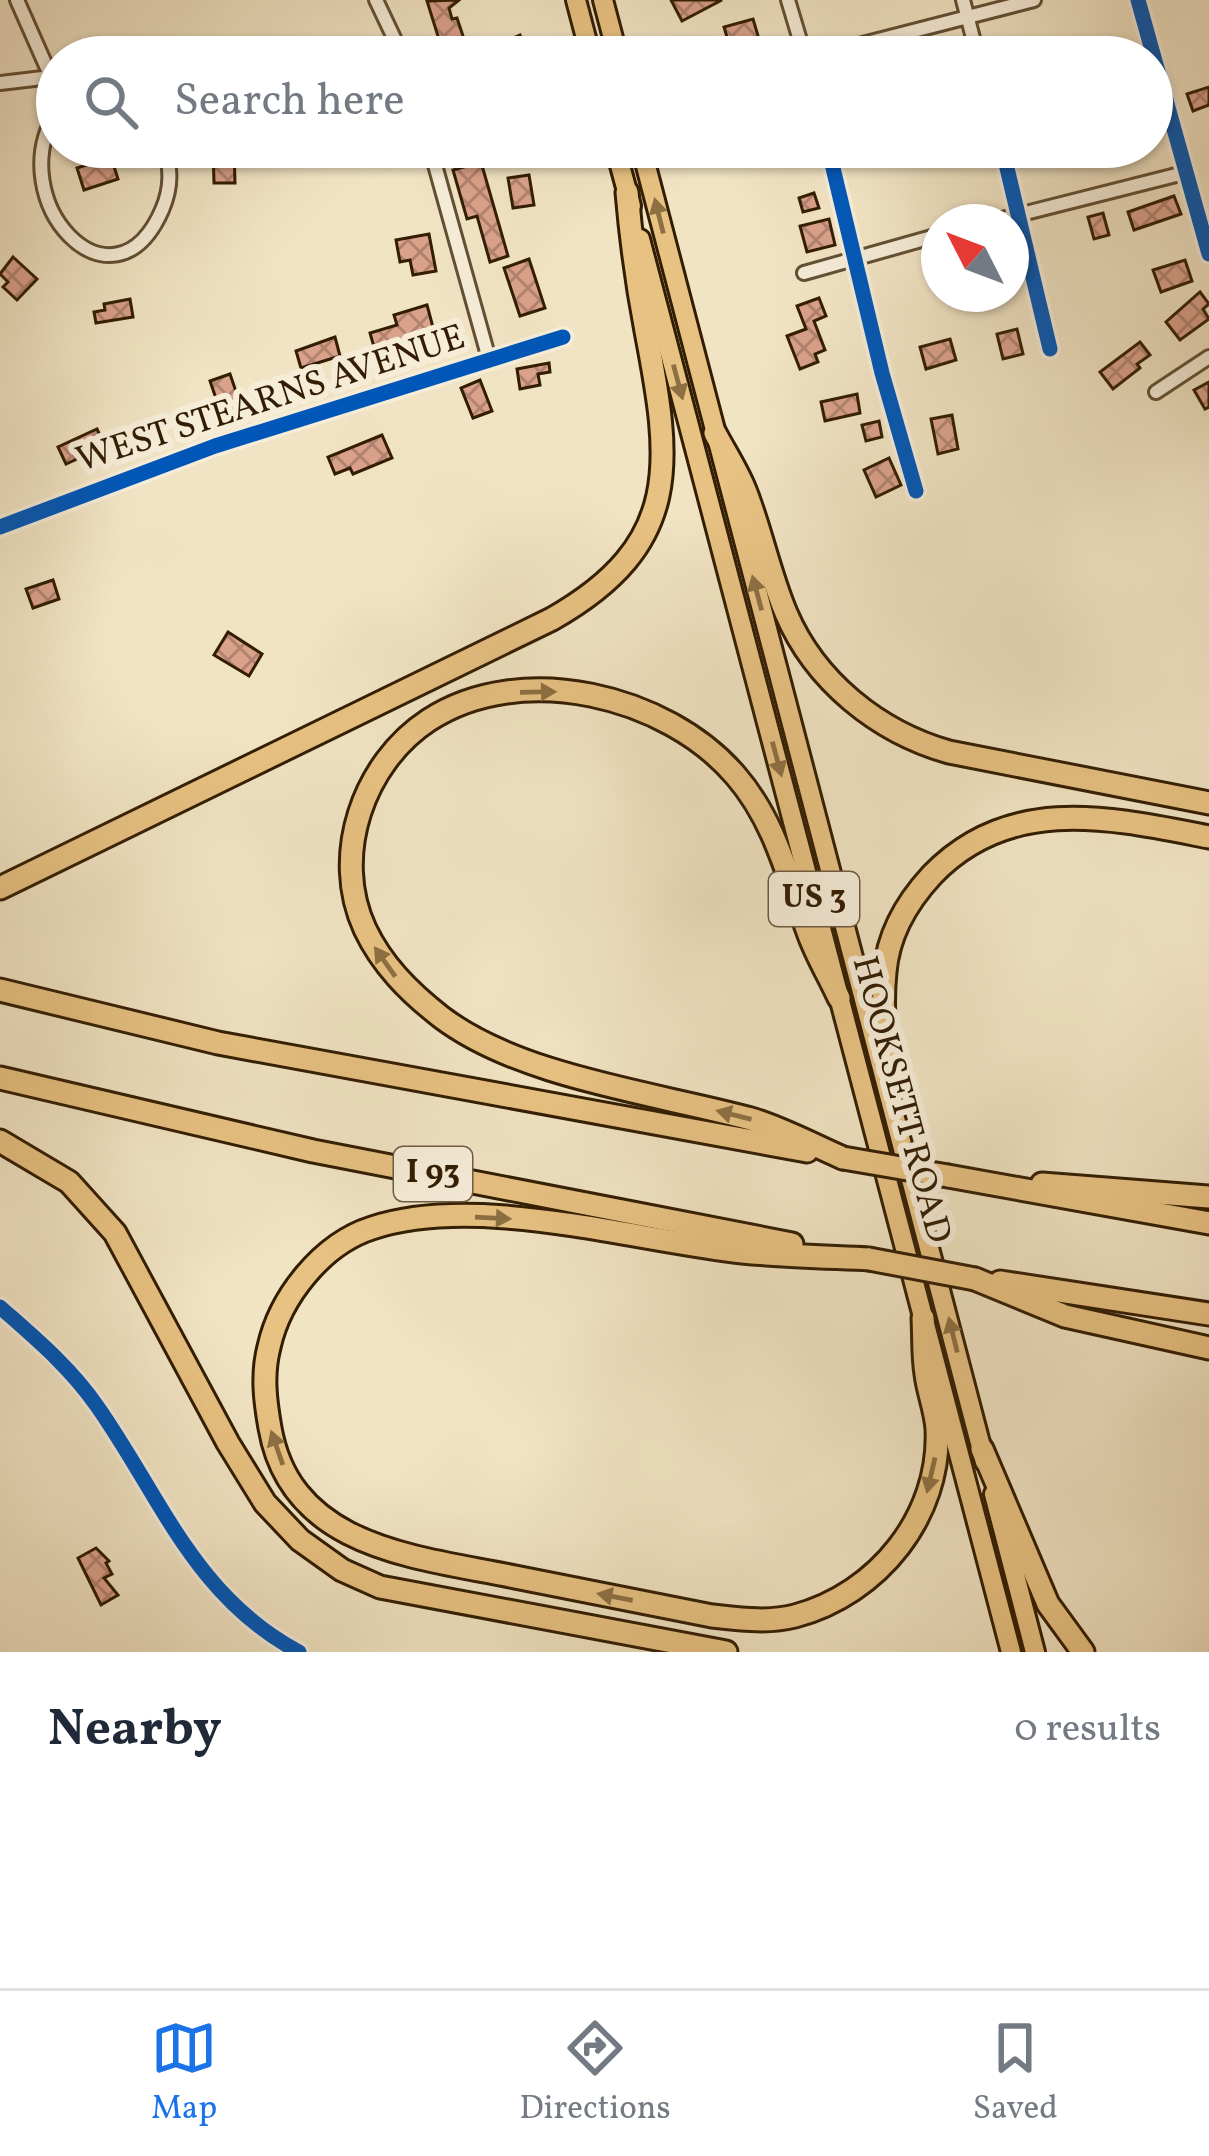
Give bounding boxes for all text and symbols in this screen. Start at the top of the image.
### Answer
search box [36,36,1173,168]
icon: search [78,69,144,135]
text: Search here [174,71,405,134]
one-way arrow [648,197,667,234]
north arrow [921,204,1029,312]
street label: WEST STEARNS AVENUE [70,314,472,486]
one-way arrow [670,363,689,400]
one-way arrow [747,574,766,611]
one-way arrow [520,683,558,702]
one-way arrow [769,740,788,777]
road number: US 3 [769,872,859,926]
one-way arrow [374,946,398,978]
street label: HOOKSETT ROAD [838,951,962,1249]
one-way arrow [716,1105,753,1124]
road number: I 93 [394,1147,472,1201]
one-way arrow [475,1209,513,1228]
one-way arrow [943,1317,962,1354]
one-way arrow [267,1430,285,1466]
one-way arrow [920,1457,939,1494]
one-way arrow [595,1586,633,1605]
text: Nearby [48,1695,222,1766]
text: 0 results [1014,1703,1161,1757]
tab: Map [151,2015,217,2133]
tab: Directions [519,2015,671,2133]
tab: Saved [973,2015,1058,2133]

